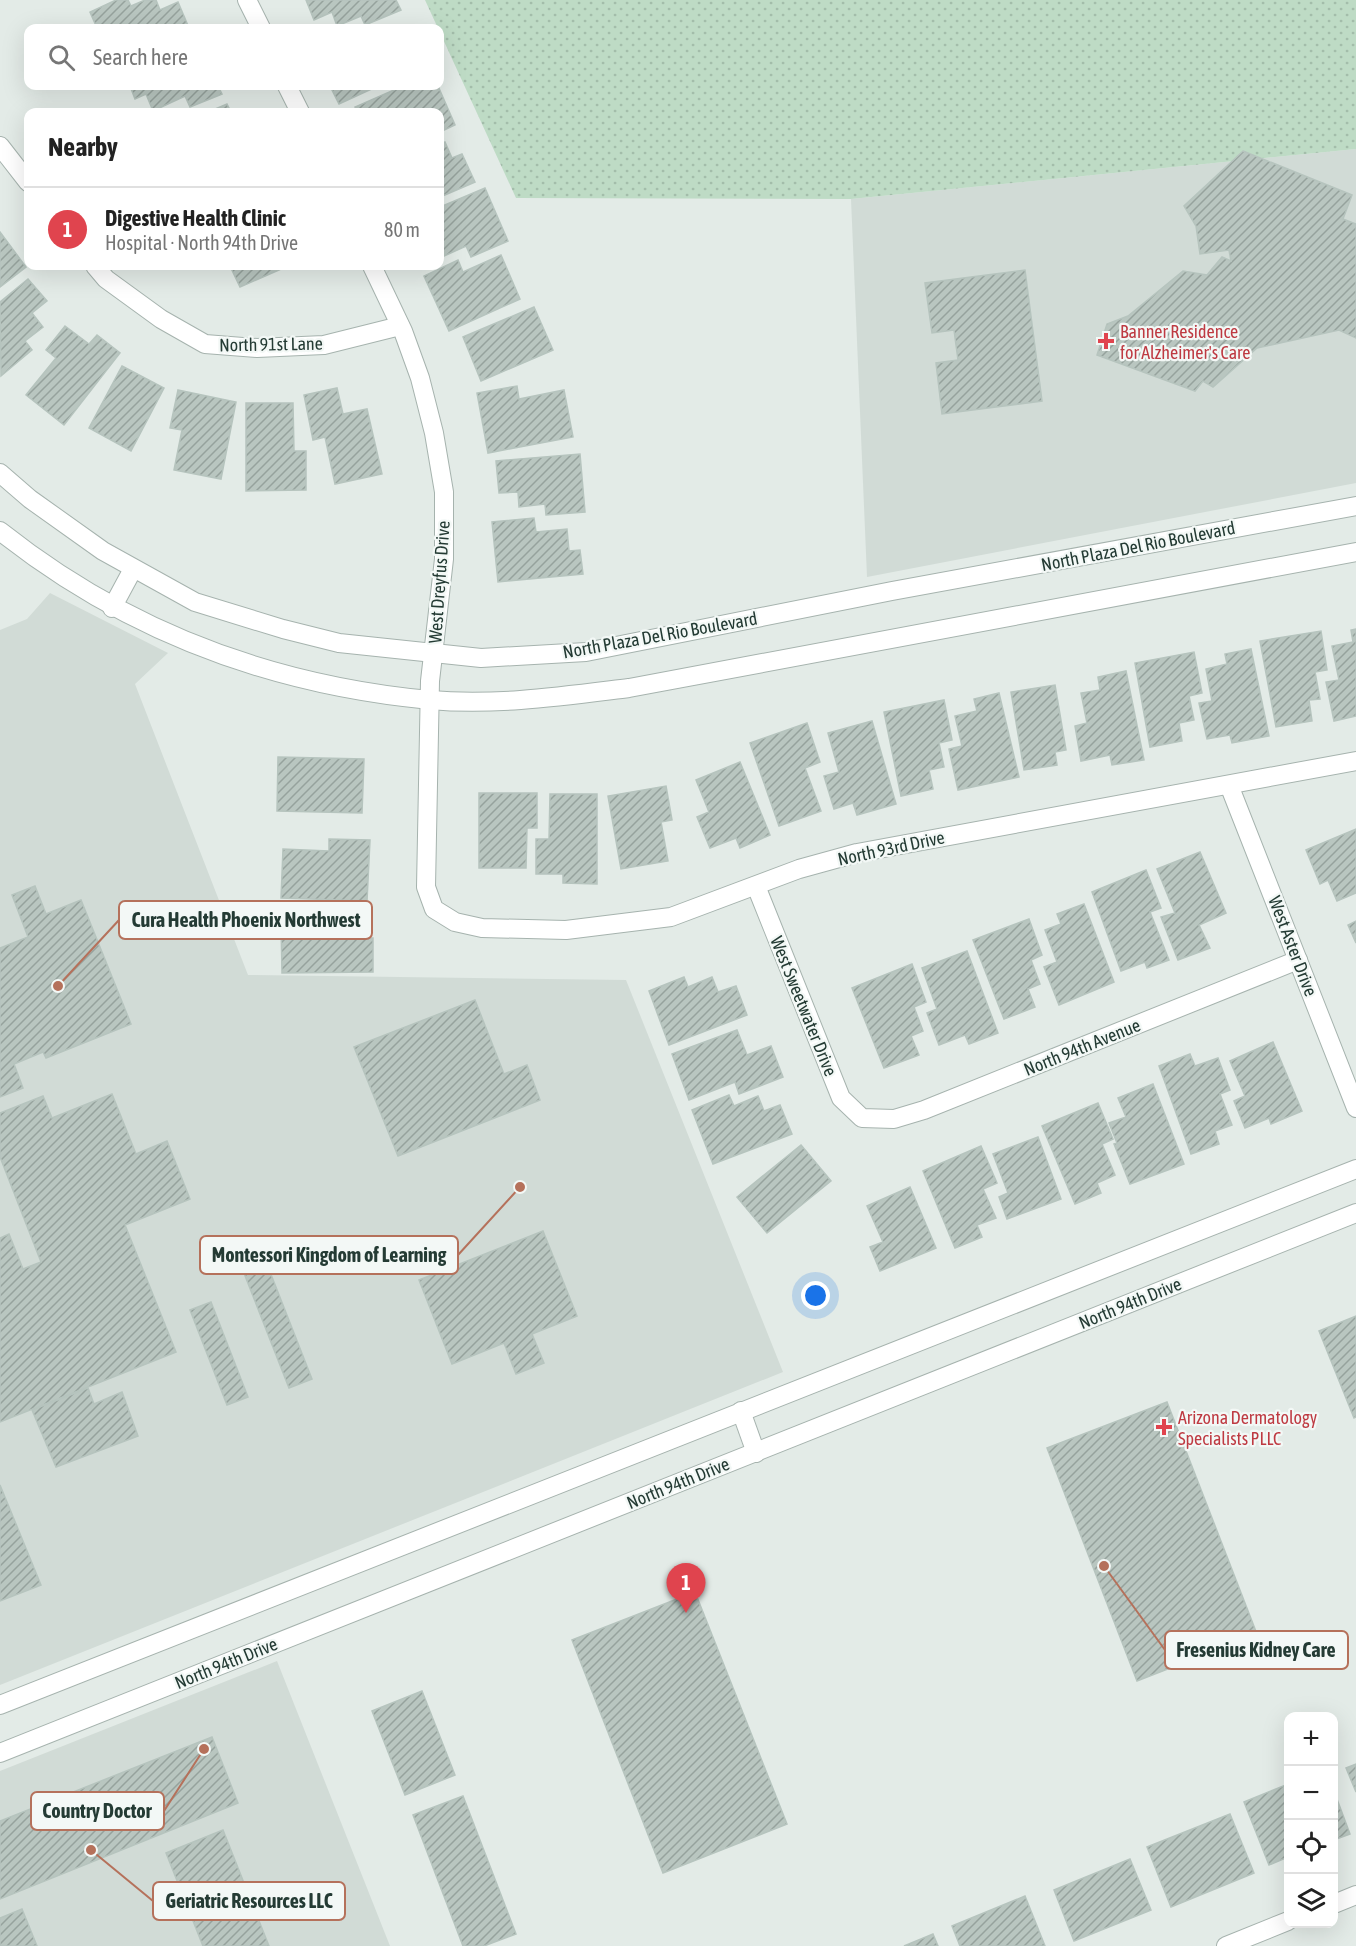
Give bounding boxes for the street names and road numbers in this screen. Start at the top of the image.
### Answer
street label: North 91st Lane [219,333,323,355]
street label: North Plaza Del Rio Boulevard [1039,517,1237,575]
street label: West Dreyfus Drive [424,520,454,644]
street label: North Plaza Del Rio Boulevard [561,608,759,662]
street label: North 93rd Drive [836,826,946,870]
street label: West Aster Drive [1264,893,1322,999]
street label: West Sweetwater Drive [766,933,842,1079]
street label: North 94th Avenue [1021,1014,1143,1080]
street label: North 94th Drive [1076,1273,1184,1333]
street label: North 94th Drive [624,1453,732,1513]
street label: North 94th Drive [172,1633,280,1693]

